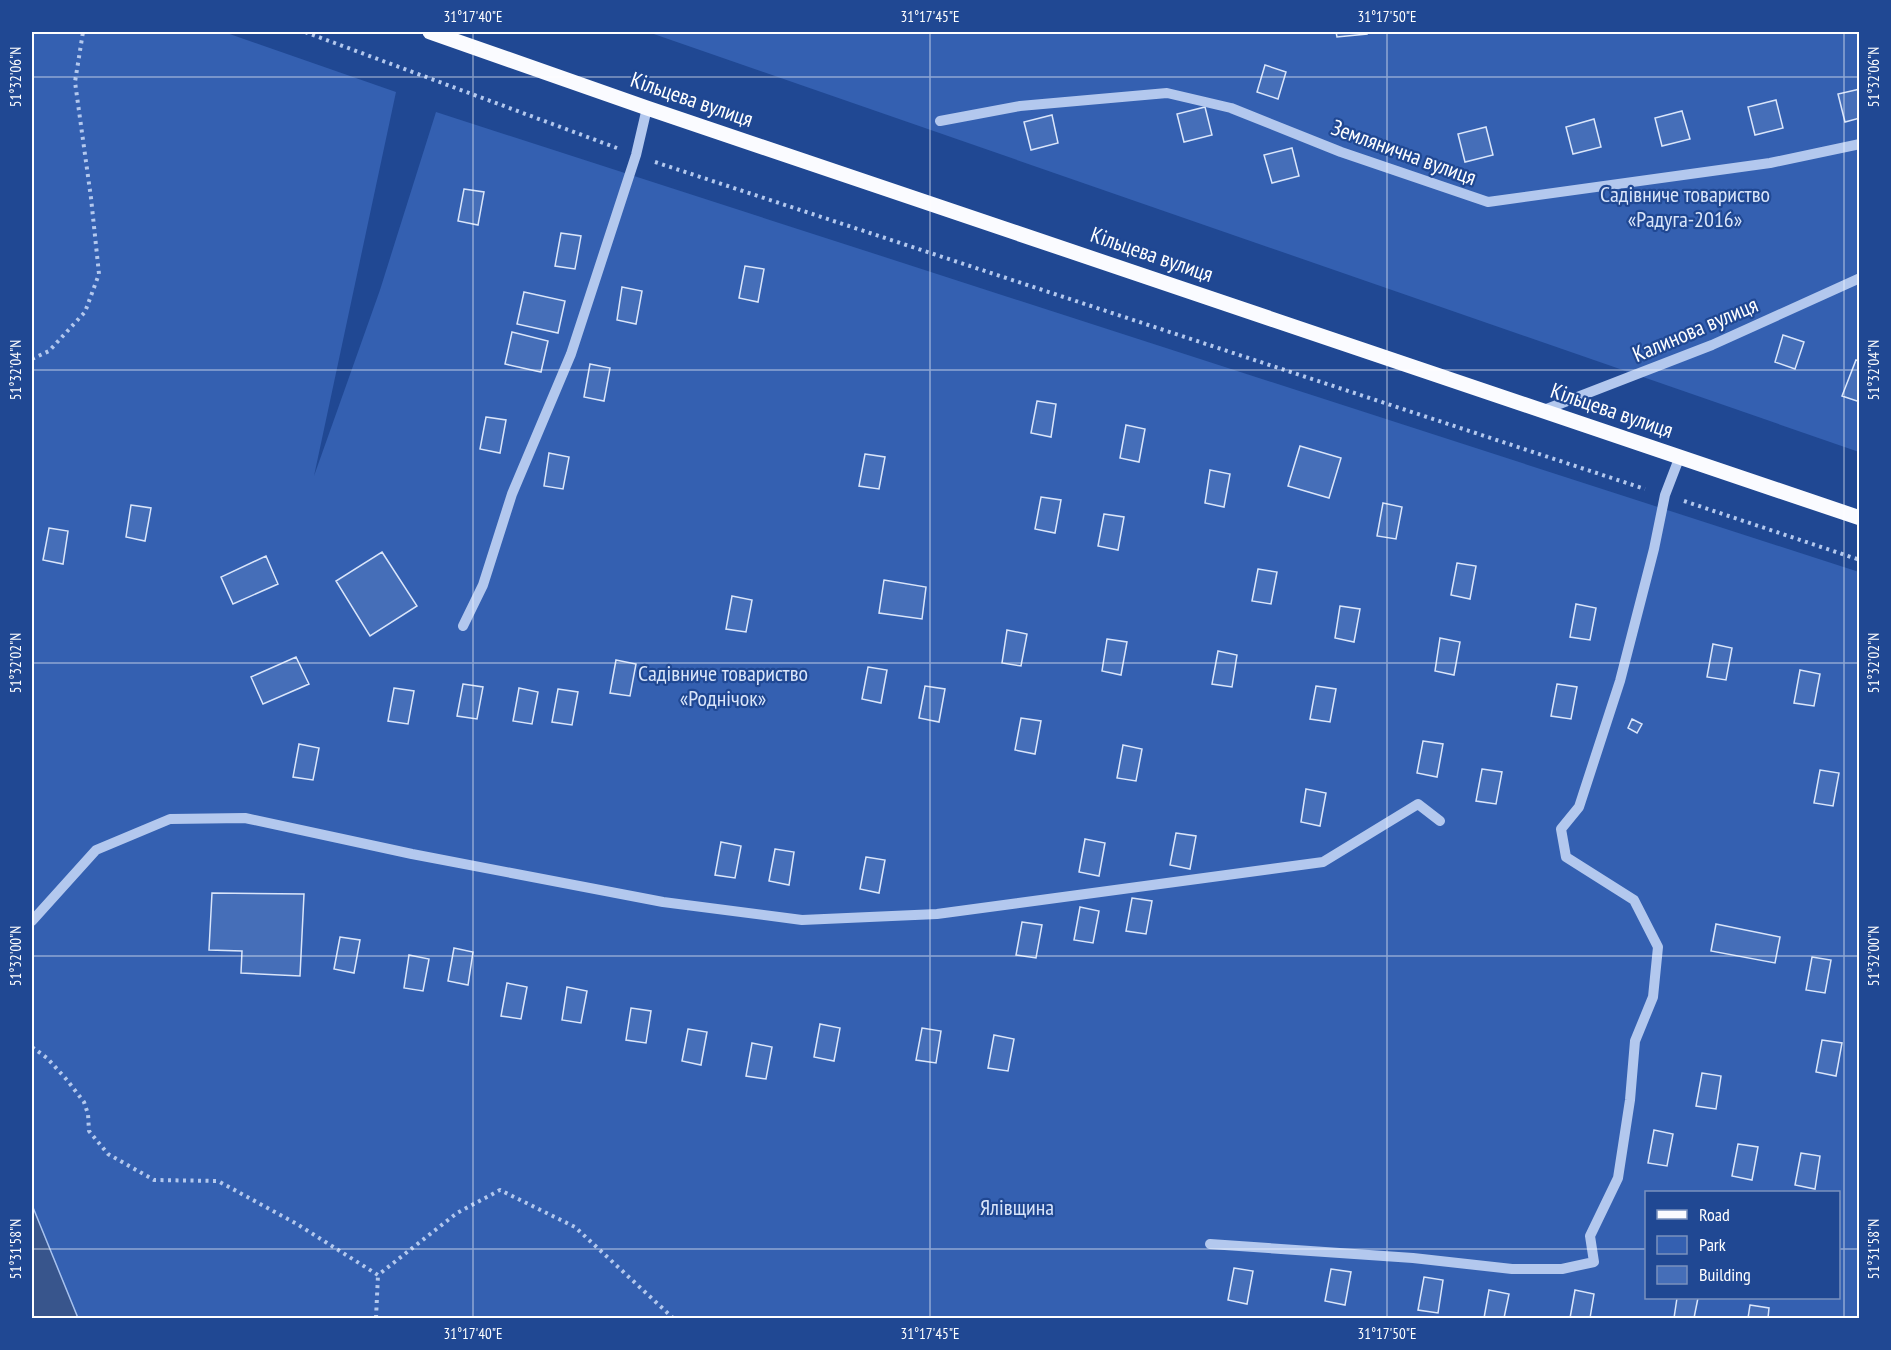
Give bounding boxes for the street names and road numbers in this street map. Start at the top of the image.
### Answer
street label: Кільцева вулиця [627,65,757,133]
street label: Землянична вулиця [1328,113,1480,191]
street label: Кільцева вулиця [1087,220,1217,288]
street label: Калинова вулиця [1628,290,1762,368]
street label: Кільцева вулиця [1547,376,1677,444]

